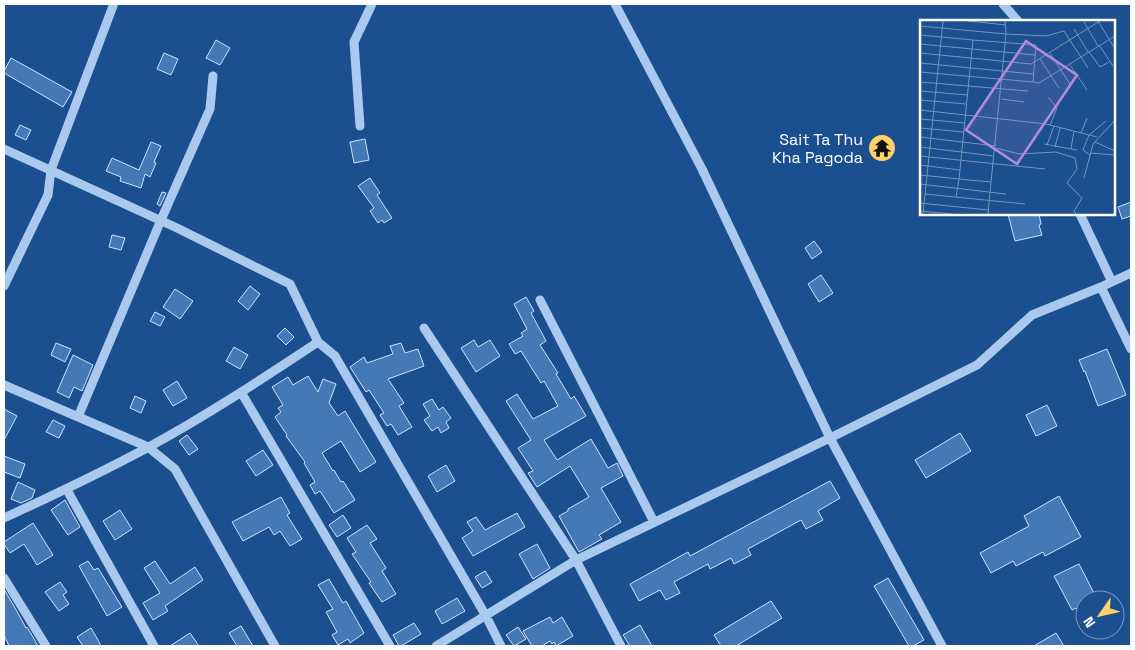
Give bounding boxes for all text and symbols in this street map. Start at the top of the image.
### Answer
inset map [920,20,1115,215]
place label: Sait Ta Thu Kha Pagoda [772,129,863,168]
temple icon: Sait Ta Thu Kha Pagoda [867,133,897,163]
north arrow [1075,590,1125,640]
text: N [1079,613,1099,631]

